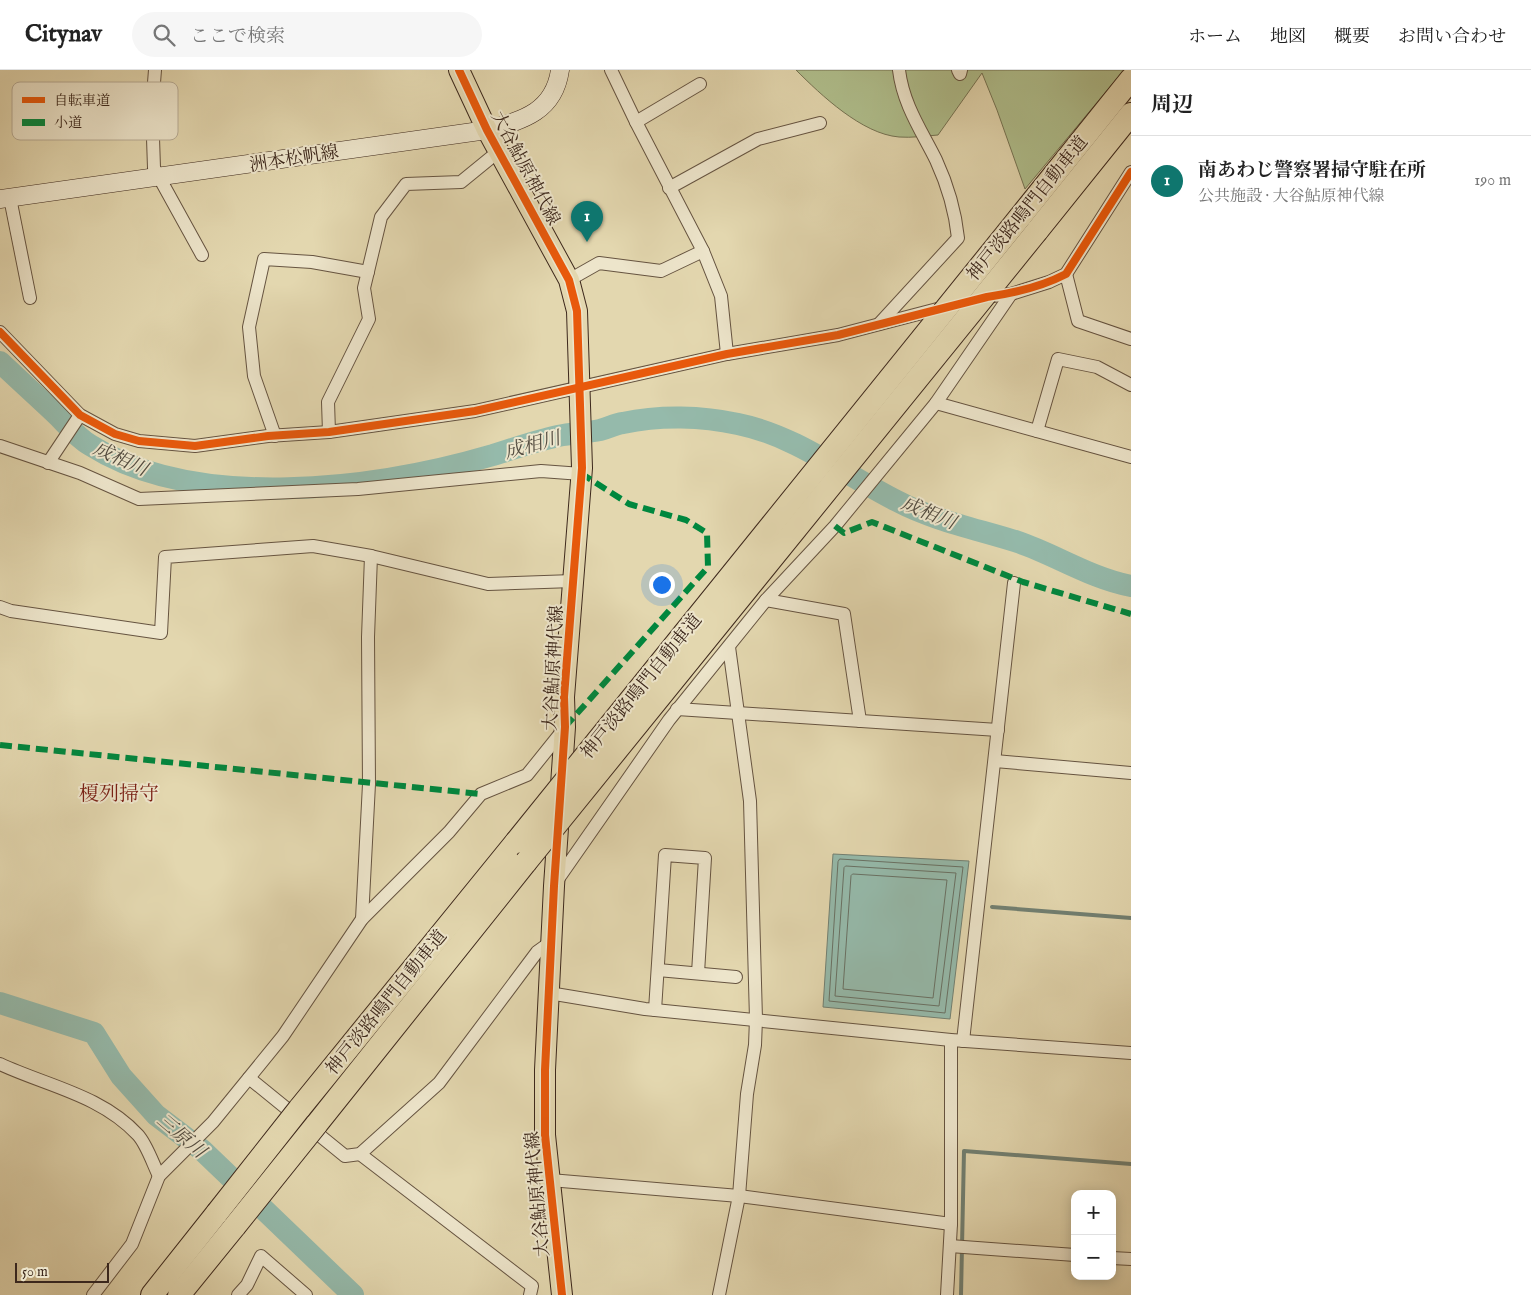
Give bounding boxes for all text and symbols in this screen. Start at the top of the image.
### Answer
search box [132,12,482,57]
text: Citynav [25,19,102,50]
icon: search [150,21,178,49]
text: ここで検索 [190,25,285,49]
text: ホーム [1188,26,1242,49]
text: 地図 [1270,26,1306,49]
text: 概要 [1334,26,1370,49]
text: お問い合わせ [1398,26,1506,49]
legend [12,82,178,140]
text: 自転車道 [54,92,110,110]
text: 周辺 [1151,92,1193,119]
street label: 大谷鮎原神代線 [485,108,564,230]
text: 小道 [54,114,82,132]
street label: 神戸淡路鳴門自動車道 [963,132,1094,286]
street label: 洲本松帆線 [248,141,340,178]
text: 南あわじ警察署掃守駐在所 [1198,159,1426,183]
text: 1 [1164,171,1170,191]
text: 190 m [1474,171,1511,191]
text: 公共施設 · 大谷鮎原神代線 [1198,187,1385,207]
pin: 1 [571,201,603,242]
water label: 成相川 [502,426,565,465]
water label: 成相川 [89,437,153,483]
water label: 成相川 [897,492,961,536]
your location [649,572,675,598]
street label: 大谷鮎原神代線 [540,605,569,732]
street label: 神戸淡路鳴門自動車道 [577,610,708,764]
district label: 榎列掃守 [79,782,159,807]
street label: 神戸淡路鳴門自動車道 [322,926,453,1080]
water label: 三原川 [151,1109,212,1165]
street label: 大谷鮎原神代線 [522,1130,555,1258]
map controls [1071,1190,1116,1280]
button: + [1071,1190,1116,1235]
button: − [1071,1235,1116,1280]
scale bar [15,1260,109,1283]
text: 50 m [22,1263,48,1281]

